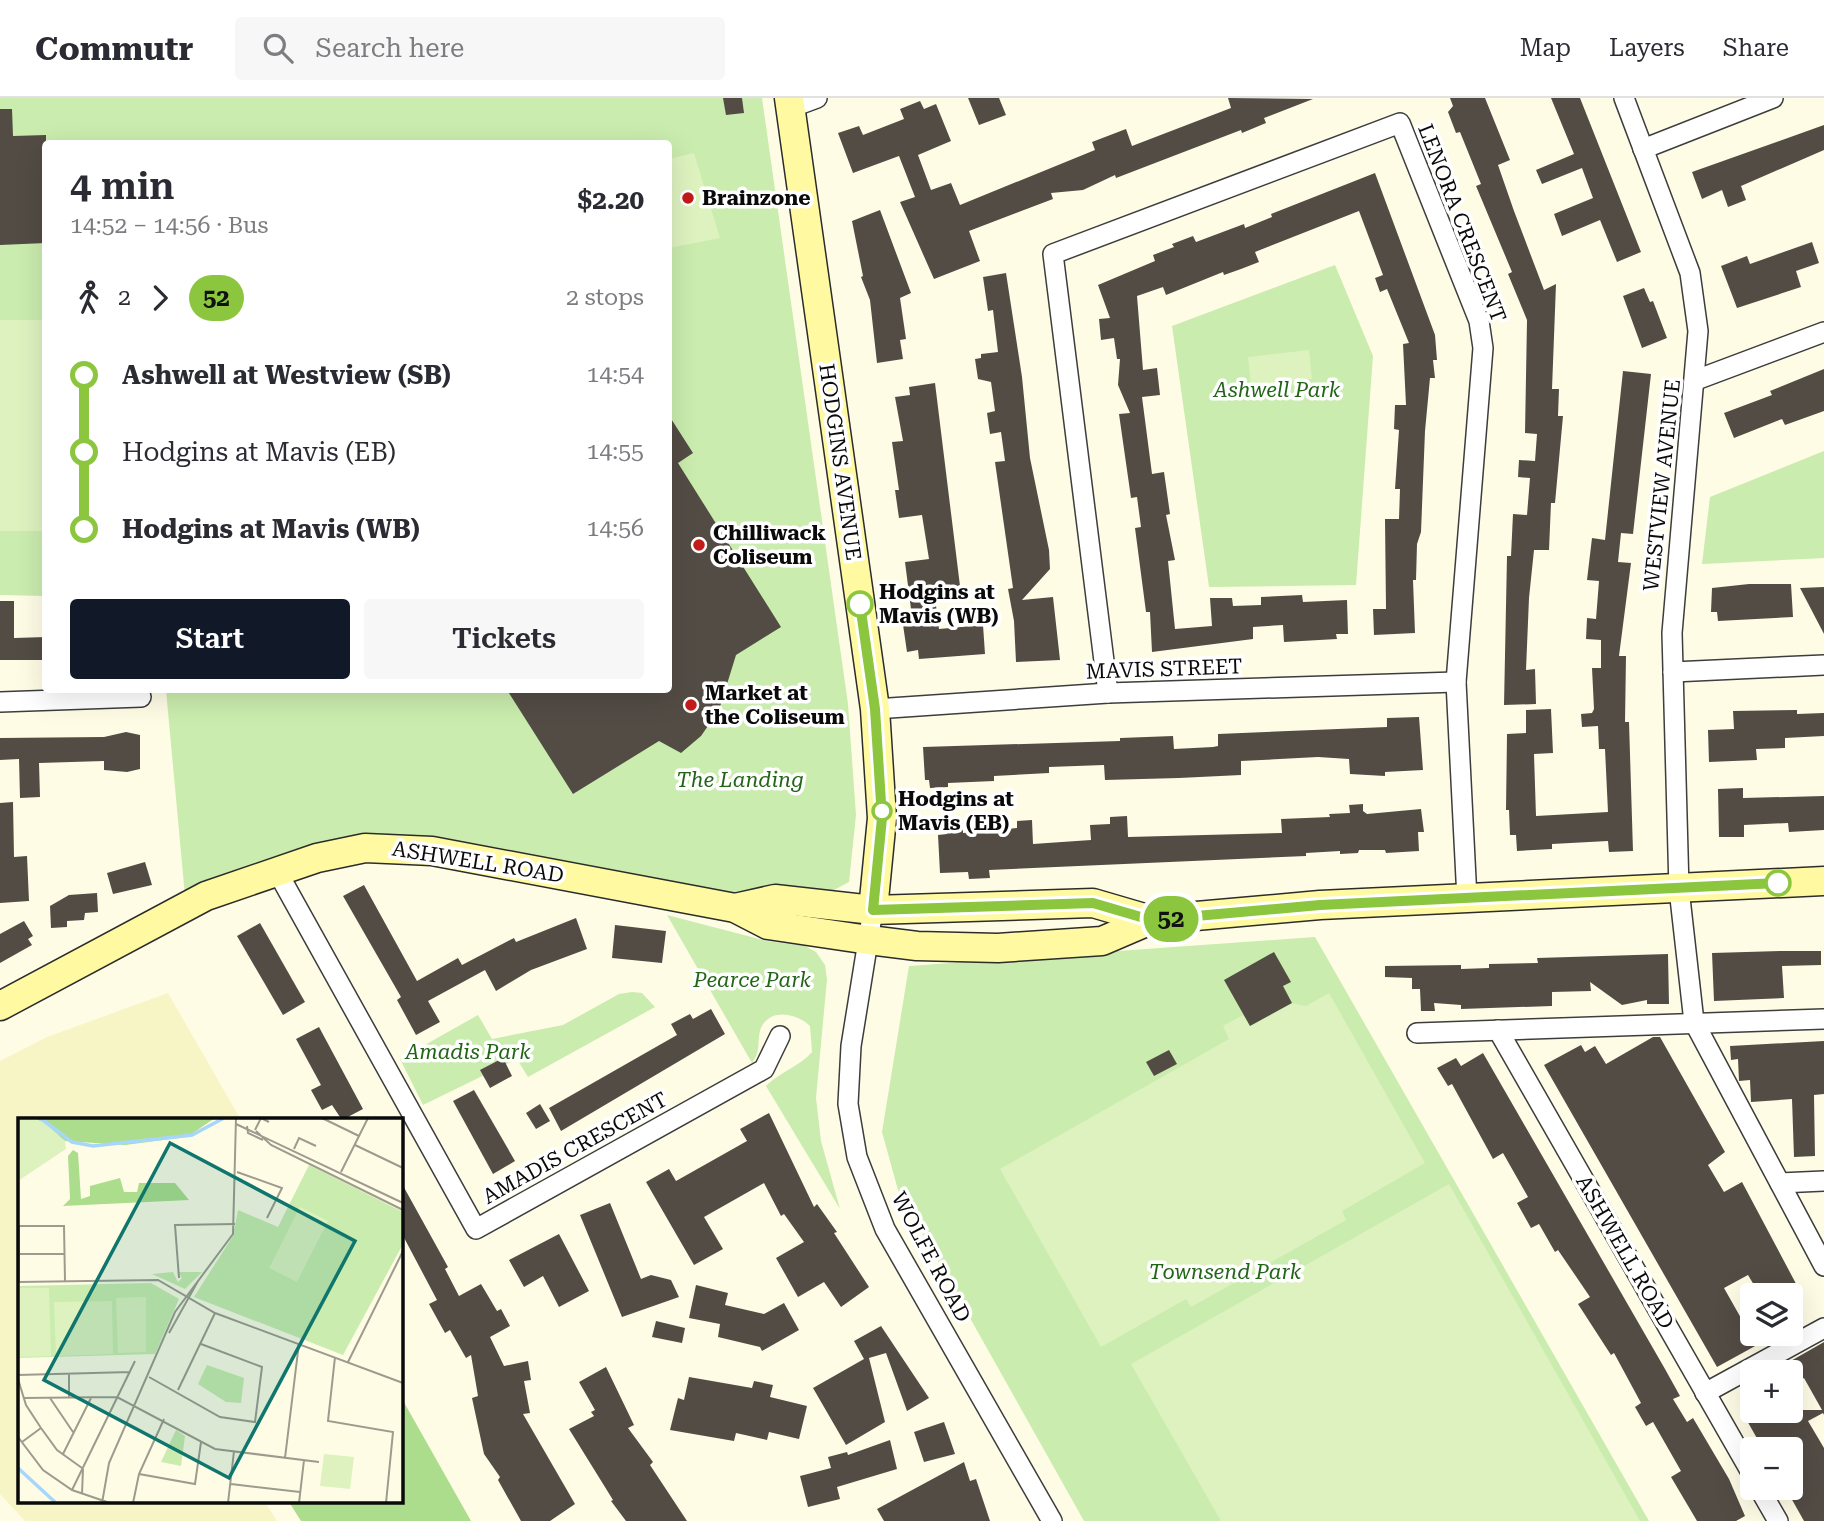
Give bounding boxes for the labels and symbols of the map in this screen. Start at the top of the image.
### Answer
street label: LENORA CRESCENT [1413,121,1511,325]
place label: Brainzone [702,186,811,210]
marker: Brainzone [680,190,696,206]
street label: HODGINS AVENUE [814,362,866,562]
park label: Ashwell Park [1212,378,1341,402]
street label: WESTVIEW AVENUE [1639,378,1685,592]
place label: Chilliwack Coliseum [713,521,827,569]
marker: Chilliwack Coliseum [691,537,707,553]
place label: Hodgins at Mavis (WB) [879,580,999,628]
marker: Hodgins at Mavis (WB) [847,591,873,617]
street label: MAVIS STREET [1085,654,1243,684]
place label: Market at the Coliseum [705,681,845,729]
marker: Market at the Coliseum [683,697,699,713]
park label: The Landing [676,768,804,792]
place label: Hodgins at Mavis (EB) [898,787,1014,835]
marker: Hodgins at Mavis (EB) [872,801,892,821]
street label: ASHWELL ROAD [390,837,566,887]
unlabelled marker [1765,870,1791,896]
line badge: 52 [1140,896,1202,942]
park label: Pearce Park [692,968,811,992]
park label: Amadis Park [403,1040,531,1064]
street label: AMADIS CRESCENT [479,1087,671,1209]
inset map [18,1118,402,1504]
street label: ASHWELL ROAD [1571,1171,1679,1333]
street label: WOLFE ROAD [887,1188,975,1326]
park label: Townsend Park [1149,1260,1302,1284]

